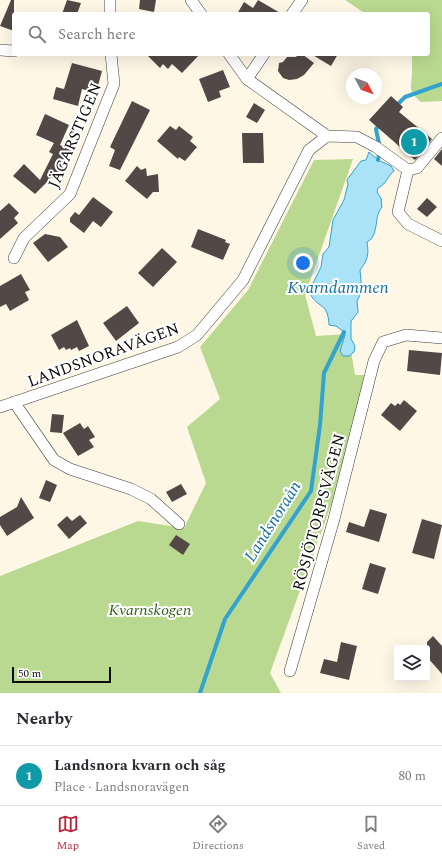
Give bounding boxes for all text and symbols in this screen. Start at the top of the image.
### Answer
search box [12,12,430,56]
icon: search [26,23,48,45]
text: Search here [58,23,136,46]
north arrow [346,68,382,104]
street label: JÄGARSTIGEN [42,79,108,192]
pin: 1 [401,127,427,157]
your location [293,253,313,273]
water label: Kvarndammen [287,275,389,301]
street label: LANDSNORAVÄGEN [24,316,183,394]
street label: RÖSJÖTORPSVÄGEN [286,431,351,593]
water label: Landsnoraån [238,476,308,567]
park label: Kvarnskogen [109,598,192,622]
map controls [394,645,430,681]
button: layers [394,645,430,681]
scale bar [12,665,111,684]
text: 50 m [18,665,41,682]
text: Nearby [16,706,72,732]
text: Landsnora kvarn och såg [54,754,226,777]
text: 1 [25,766,33,786]
text: 80 m [399,766,426,786]
text: Place · Landsnoravägen [54,777,189,797]
tab: Map [57,813,79,854]
tab: Directions [192,813,244,854]
tab: Saved [357,813,385,854]

